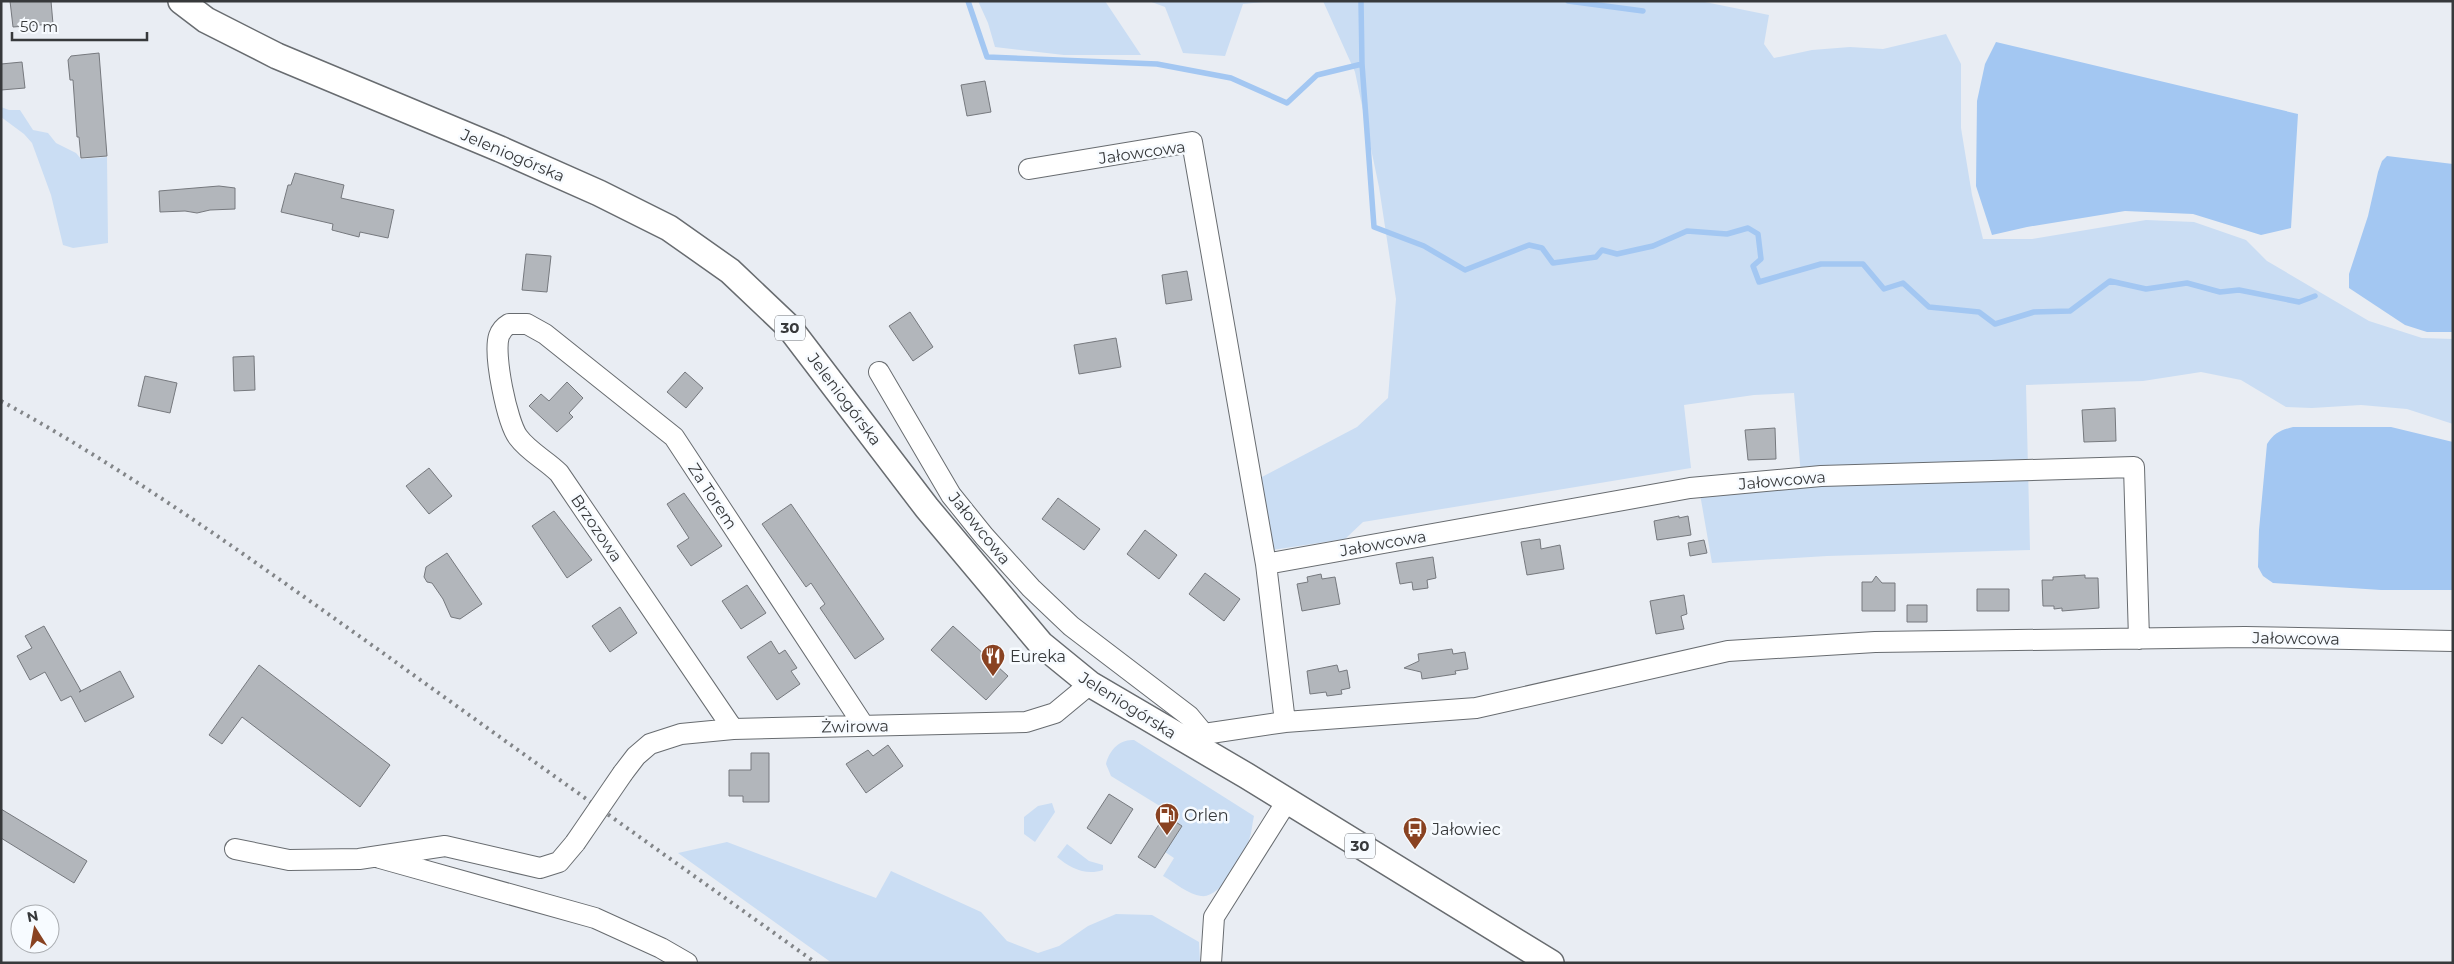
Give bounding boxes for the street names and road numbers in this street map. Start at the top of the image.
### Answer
street label: Jeleniogórska [457,125,568,186]
street label: Jałowcowa [1096,137,1187,168]
road number: 30 [775,316,805,340]
street label: Jeleniogórska [803,349,886,449]
street label: Za Torem [684,460,741,533]
street label: Jałowcowa [1737,467,1826,494]
street label: Jałowcowa [944,488,1014,568]
street label: Brzozowa [567,491,626,566]
street label: Jałowcowa [1337,527,1428,561]
street label: Jałowcowa [2251,628,2340,649]
street label: Jeleniogórska [1075,667,1180,743]
street label: Żwirowa [821,716,889,737]
road number: 30 [1345,834,1375,858]

